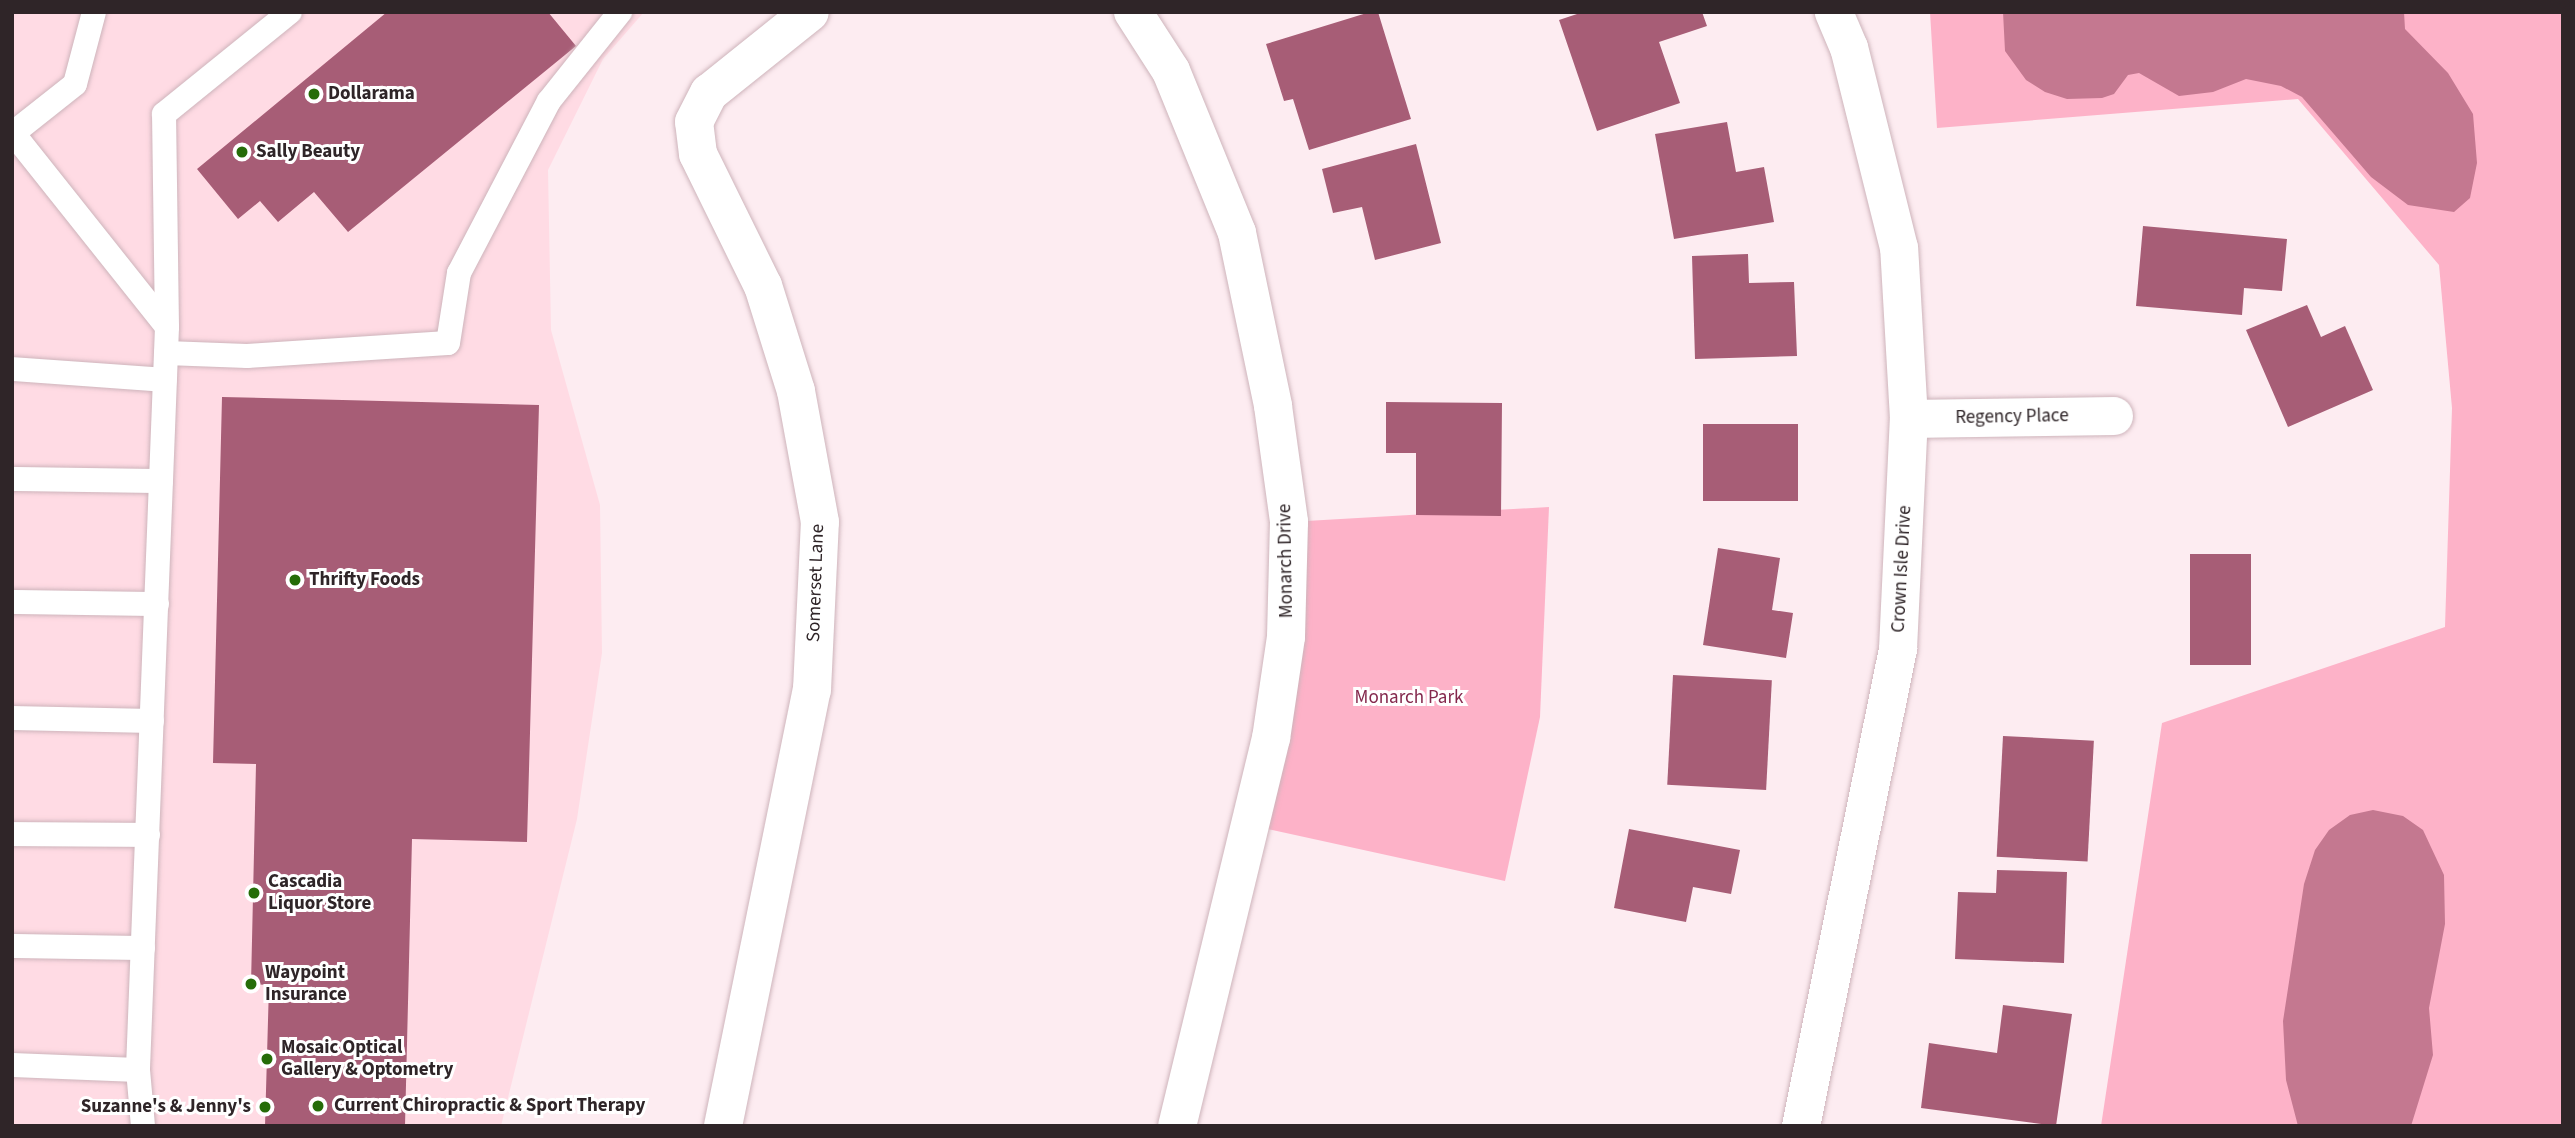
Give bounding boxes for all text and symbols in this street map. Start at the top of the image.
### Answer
place label: Dollarama [328,83,415,105]
marker: Dollarama [306,86,322,102]
place label: Sally Beauty [256,141,360,163]
marker: Sally Beauty [234,144,250,160]
street label: Regency Place [1955,405,2069,429]
street label: Monarch Drive [1274,504,1298,618]
street label: Crown Isle Drive [1887,505,1917,633]
street label: Somerset Lane [803,524,829,642]
place label: Thrifty Foods [309,569,420,591]
marker: Thrifty Foods [287,572,303,588]
park label: Monarch Park [1355,687,1463,709]
place label: Cascadia Liquor Store [268,871,371,915]
marker: Cascadia Liquor Store [246,885,262,901]
place label: Waypoint Insurance [265,962,347,1006]
marker: Waypoint Insurance [243,976,259,992]
place label: Mosaic Optical Gallery & Optometry [281,1037,453,1081]
marker: Mosaic Optical Gallery & Optometry [259,1051,275,1067]
place label: Current Chiropractic & Sport Therapy [334,1095,645,1117]
place label: Suzanne's & Jenny's [81,1096,251,1118]
marker: Current Chiropractic & Sport Therapy [308,1096,328,1116]
marker: Suzanne's & Jenny's [257,1099,273,1115]

